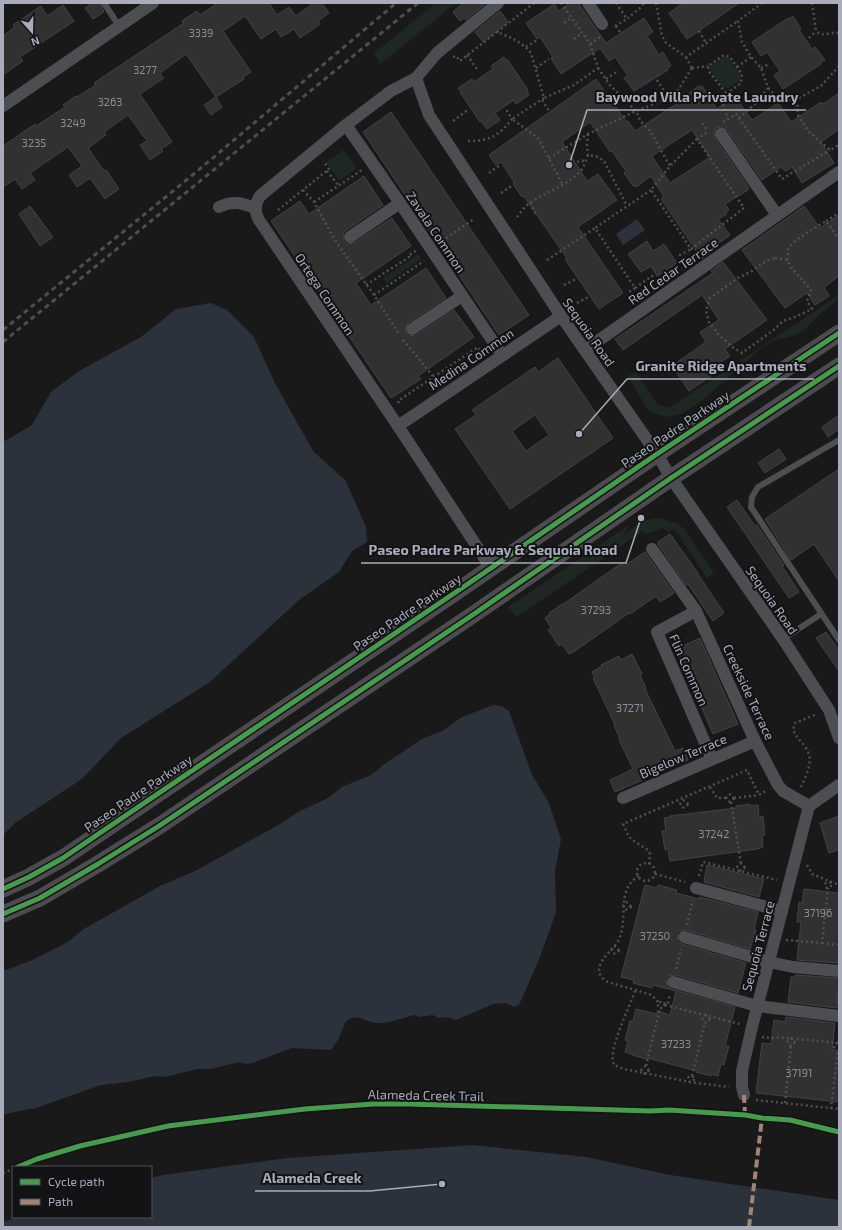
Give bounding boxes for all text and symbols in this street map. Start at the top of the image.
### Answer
north arrow [12,12,52,52]
house number: 3339 [189,26,213,39]
text: N [30,34,42,49]
house number: 3277 [133,63,157,76]
callout: Baywood Villa Private Laundry [587,84,806,110]
text: Baywood Villa Private Laundry [596,88,798,105]
house number: 3263 [98,95,122,108]
house number: 3249 [60,116,86,129]
house number: 3235 [22,136,46,149]
street label: Zavala Common [403,188,469,276]
street label: Red Cedar Terrace [625,234,721,308]
street label: Ortega Common [292,250,358,338]
street label: Sequoia Road [560,295,618,369]
street label: Medina Common [425,325,517,393]
callout: Granite Ridge Apartments [627,353,814,379]
text: Granite Ridge Apartments [636,357,806,374]
street label: Paseo Padre Parkway [618,387,732,471]
callout: Paseo Padre Parkway & Sequoia Road [361,537,626,563]
text: Paseo Padre Parkway & Sequoia Road [369,541,617,558]
street label: Sequoia Road [743,563,801,637]
street label: Paseo Padre Parkway [350,570,464,654]
house number: 37293 [581,603,611,616]
street label: Flin Common [666,632,712,708]
street label: Creekside Terrace [720,642,778,742]
house number: 37271 [616,701,644,714]
street label: Bigelow Terrace [637,730,729,782]
street label: Paseo Padre Parkway [81,751,195,835]
house number: 37242 [699,827,729,840]
street label: Sequoia Terrace [738,899,778,993]
house number: 37196 [804,906,832,919]
house number: 37250 [640,929,670,942]
house number: 37233 [661,1037,691,1050]
house number: 37191 [786,1066,812,1079]
street label: Alameda Creek Trail [368,1086,484,1104]
callout: Alameda Creek [255,1165,370,1191]
legend [12,1166,152,1218]
text: Alameda Creek [262,1169,362,1186]
text: Cycle path [48,1174,105,1188]
text: Path [48,1194,73,1208]

